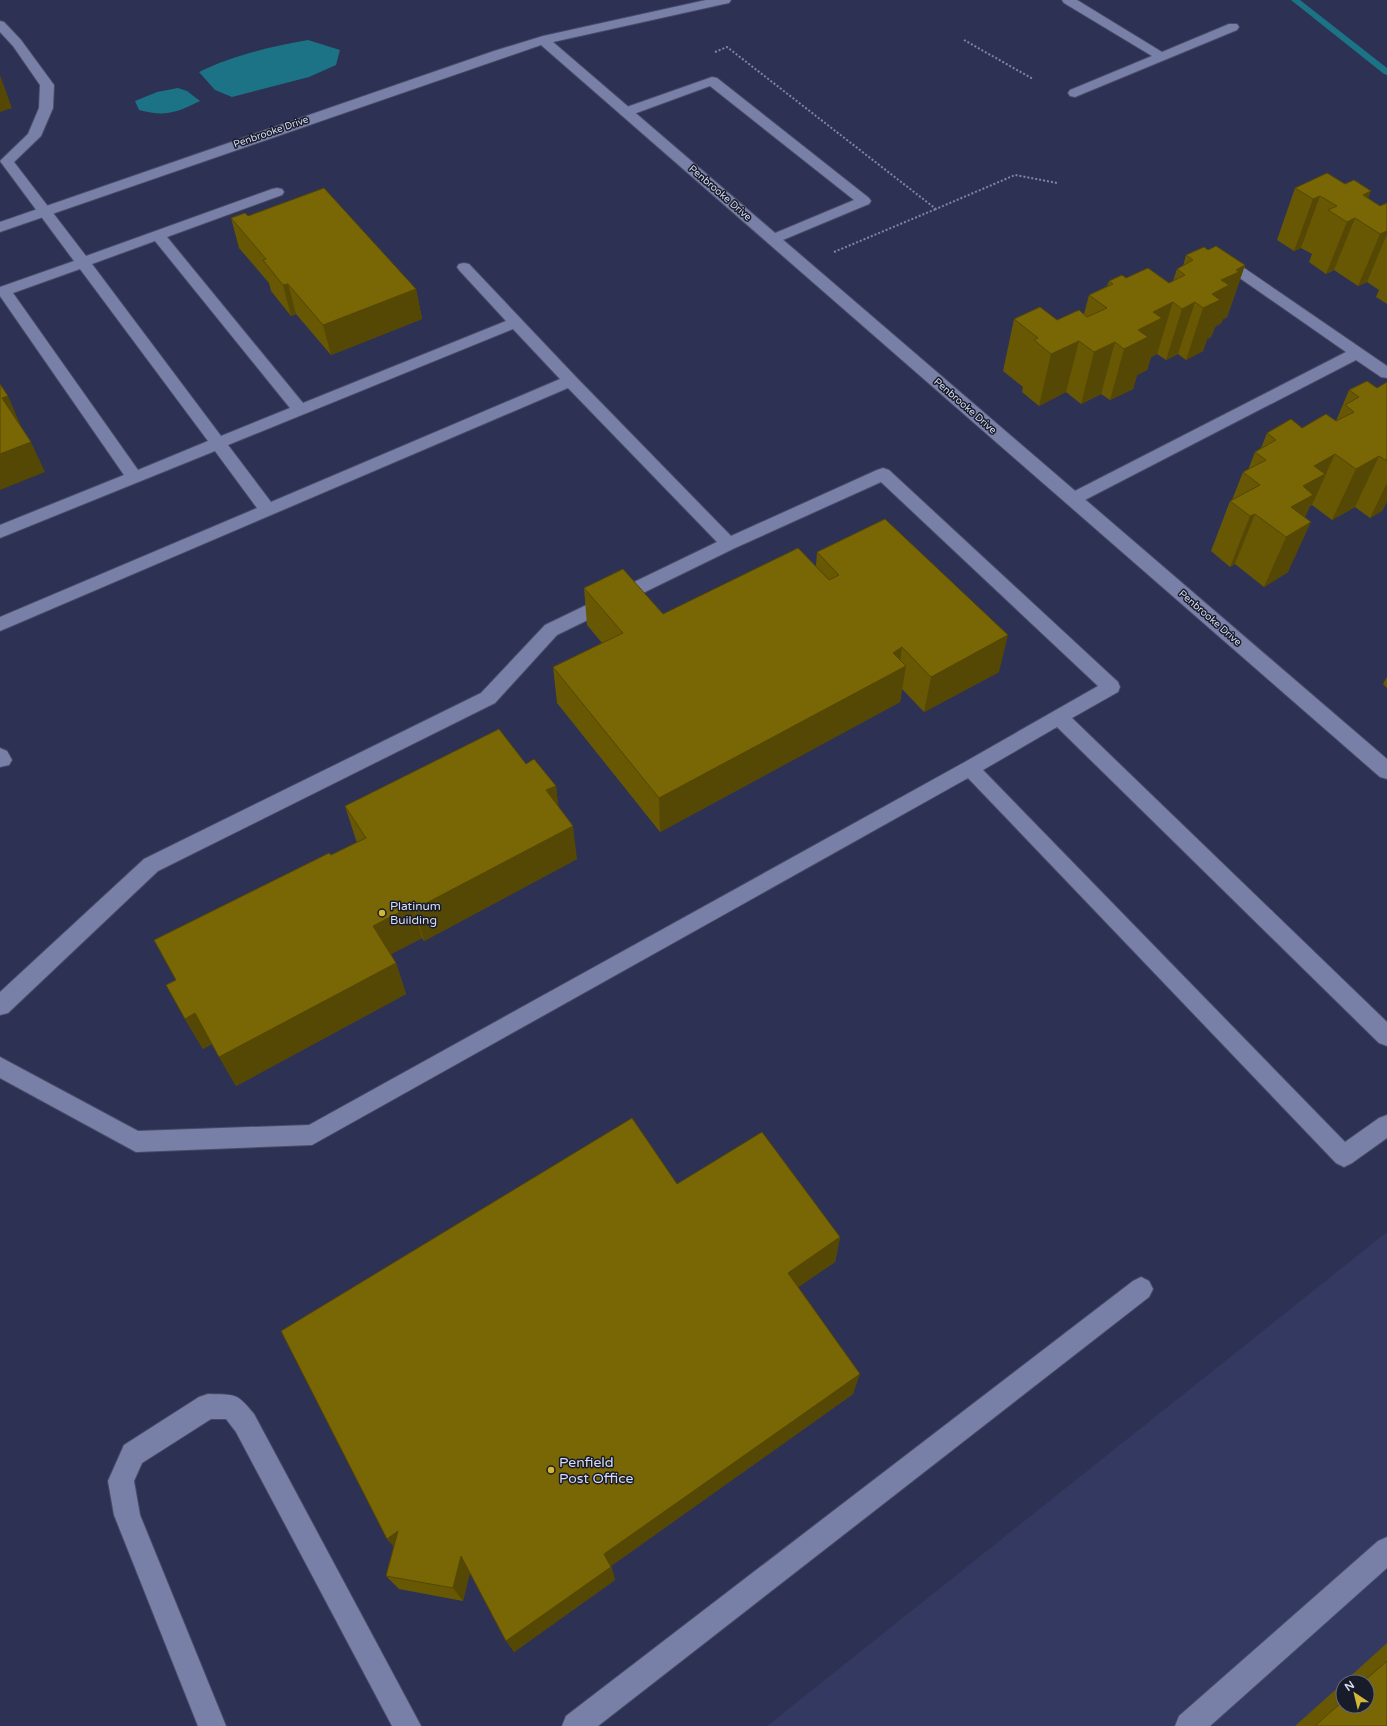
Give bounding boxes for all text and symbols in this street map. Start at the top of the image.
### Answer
street label: Penbrooke Drive [232,113,310,150]
street label: Penbrooke Drive [686,163,754,224]
street label: Penbrooke Drive [931,376,999,437]
street label: Penbrooke Drive [1176,588,1244,649]
place label: Platinum Building [390,899,441,927]
marker: Platinum Building [377,908,387,918]
place label: Penfield Post Office [559,1454,634,1487]
marker: Penfield Post Office [546,1465,556,1475]
north arrow [1335,1674,1375,1714]
text: N [1342,1678,1357,1694]

